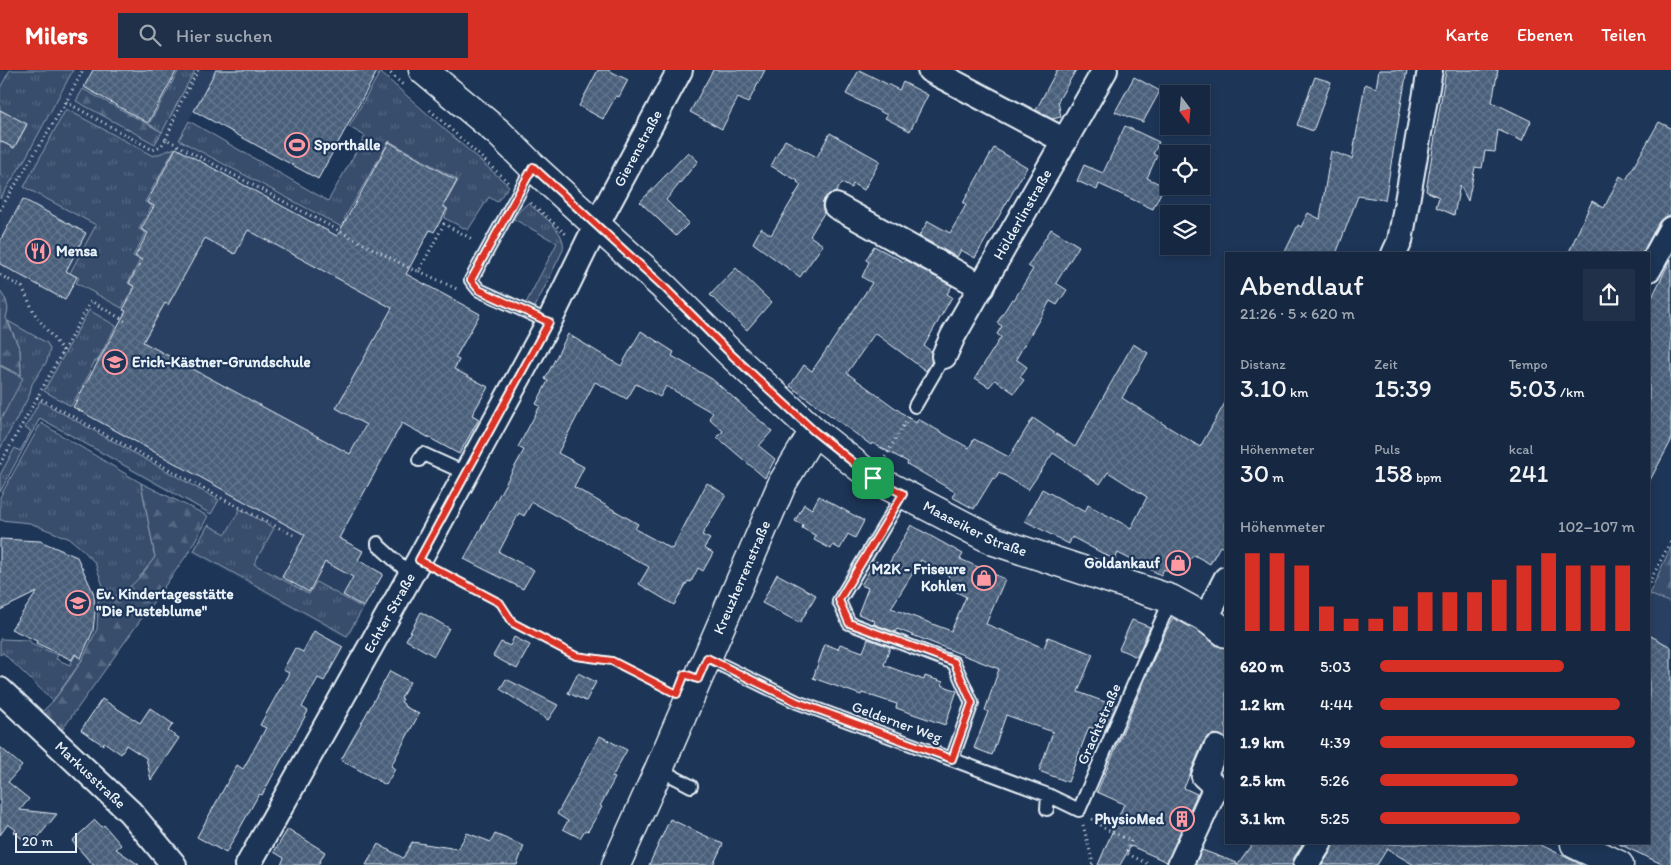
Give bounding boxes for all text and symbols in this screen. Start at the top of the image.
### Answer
search box [118,13,468,58]
text: Milers [25,21,88,50]
icon: search [136,21,164,49]
text: Hier suchen [176,24,272,47]
text: Karte [1446,24,1489,46]
text: Ebenen [1517,24,1573,46]
text: Teilen [1601,24,1646,46]
north arrow [1160,85,1210,135]
map controls [1160,85,1210,255]
street label: Gierenstraße [610,107,666,190]
sports icon: Sporthalle [284,132,310,158]
place label: Sporthalle [314,136,381,155]
button: locate [1160,145,1210,195]
street label: Hölderlinstraße [989,166,1056,263]
button: layers [1160,205,1210,255]
restaurant icon: Mensa [25,238,51,264]
place label: Mensa [56,242,98,260]
text: Abendlauf [1240,268,1364,302]
button: share [1583,269,1635,321]
text: 21:26 · 5 × 620 m [1240,304,1355,323]
school or university icon: Erich-Kästner-Grundschule [102,349,128,375]
place label: Erich-Kästner-Grundschule [132,353,311,371]
text: Distanz [1240,356,1286,373]
text: Zeit [1374,356,1398,373]
text: Tempo [1509,356,1548,373]
text: 3.10 [1240,373,1287,403]
text: 15:39 [1374,373,1432,403]
text: 5:03 [1509,373,1557,403]
text: km [1287,384,1308,401]
text: /km [1557,384,1585,401]
text: Höhenmeter [1240,441,1314,458]
text: Puls [1374,441,1400,458]
text: kcal [1509,441,1534,458]
pin [852,457,894,499]
text: 30 [1240,458,1269,488]
text: 158 [1374,458,1413,488]
text: 241 [1509,458,1548,488]
icon: arrive [859,464,887,492]
text: m [1269,469,1284,486]
text: bpm [1413,469,1442,486]
street label: Maaseiker Straße [920,497,1029,560]
text: Höhenmeter [1240,517,1325,536]
text: 102–107 m [1558,517,1635,536]
street label: Kreuzherrenstraße [709,518,774,637]
shop icon: Goldankauf [1165,550,1191,576]
place label: Goldankauf [1084,554,1160,572]
place label: M2K - Friseure Kohlen [871,560,966,595]
shop icon: M2K - Friseure Kohlen [971,565,997,591]
street label: Echter Straße [360,570,419,656]
place label: Ev. Kindertagesstätte "Die Pusteblume" [96,585,234,620]
school or university icon: Ev. Kindertagesstätte "Die Pusteblume" [65,590,91,616]
text: 620 m [1240,657,1284,676]
text: 5:03 [1320,657,1351,676]
street label: Grachtstraße [1073,681,1125,767]
text: 1.2 km [1240,695,1285,714]
text: 4:44 [1320,695,1353,714]
street label: Gelderner Weg [849,697,945,747]
text: 1.9 km [1240,733,1284,752]
text: 4:39 [1320,733,1351,752]
street label: Markusstraße [51,737,130,812]
text: 2.5 km [1240,771,1286,790]
text: 5:26 [1320,771,1349,790]
building icon: PhysioMed [1169,806,1195,832]
text: 3.1 km [1240,809,1285,828]
text: 5:25 [1320,809,1349,828]
place label: PhysioMed [1095,810,1165,829]
scale bar [15,830,78,853]
text: 20 m [22,833,53,850]

